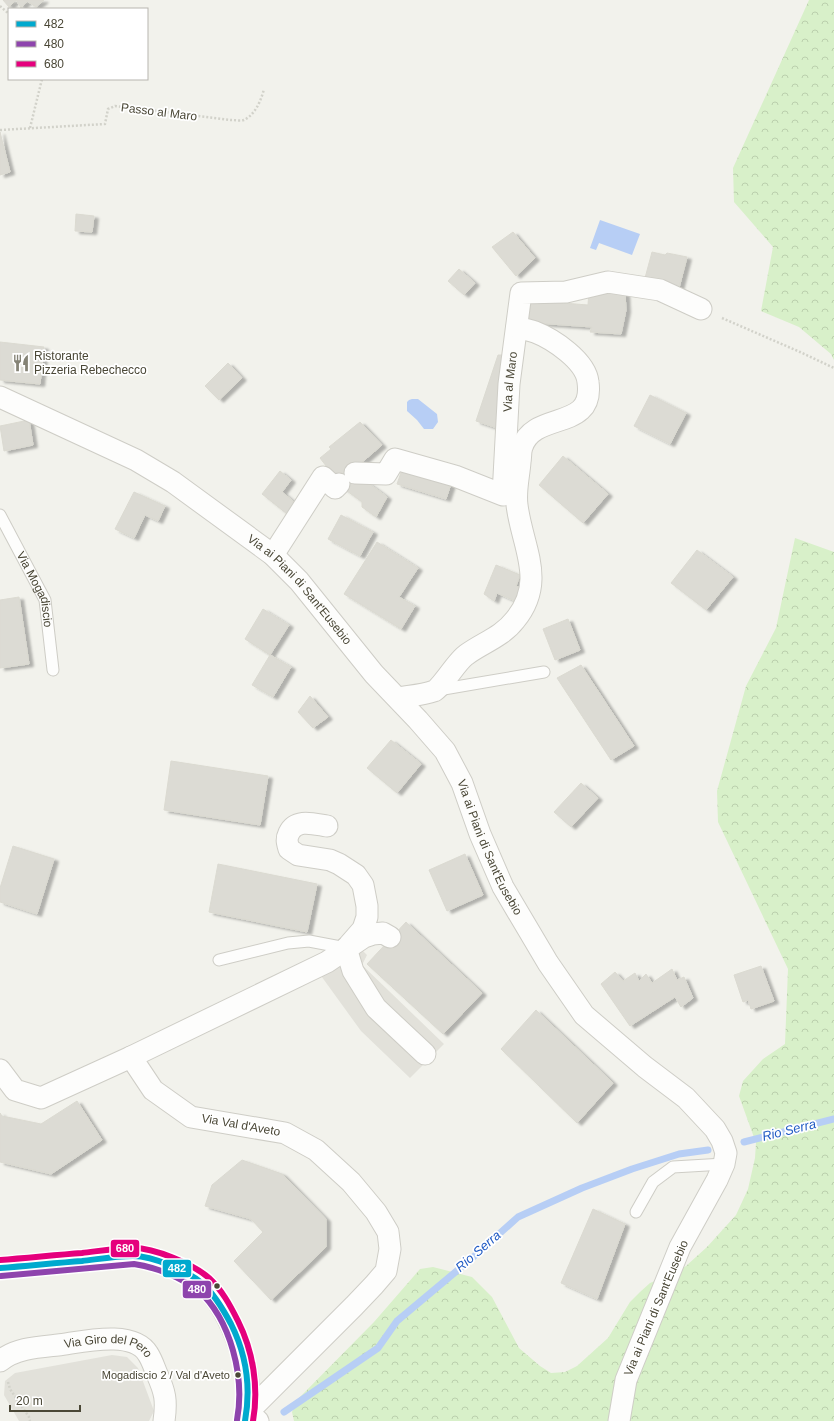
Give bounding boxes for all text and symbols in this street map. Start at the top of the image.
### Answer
legend [8,8,148,80]
text: 482 [44,17,64,31]
text: 480 [44,37,64,51]
text: 680 [44,57,64,71]
street label: Passo al Maro [120,100,198,124]
place label: Ristorante Pizzeria Rebechecco [34,349,147,377]
street label: Via al Maro [501,350,520,412]
restaurant icon: Ristorante Pizzeria Rebechecco [11,353,31,373]
street label: Via ai Piani di Sant'Eusebio [245,532,355,648]
street label: Via Mogadiscio [14,549,55,628]
street label: Via ai Piani di Sant'Eusebio [454,778,525,918]
street label: Via Val d'Aveto [201,1111,282,1139]
water label: Rio Serra [761,1116,817,1144]
water label: Rio Serra [452,1227,504,1275]
street label: Via ai Piani di Sant'Eusebio [621,1238,691,1378]
line badge: 680 [110,1239,140,1258]
text: 680 [116,1242,134,1254]
line badge: 482 [162,1259,192,1278]
text: 482 [168,1262,186,1274]
line badge: 480 [182,1280,212,1299]
unlabelled marker [212,1281,222,1291]
text: 480 [188,1283,206,1295]
street label: Via Giro del Pero [63,1332,155,1360]
place label: Mogadiscio 2 / Val d'Aveto [102,1369,230,1381]
marker: Mogadiscio 2 / Val d'Aveto [233,1370,243,1380]
scale bar [10,1387,80,1413]
text: 20 m [16,1394,43,1408]

